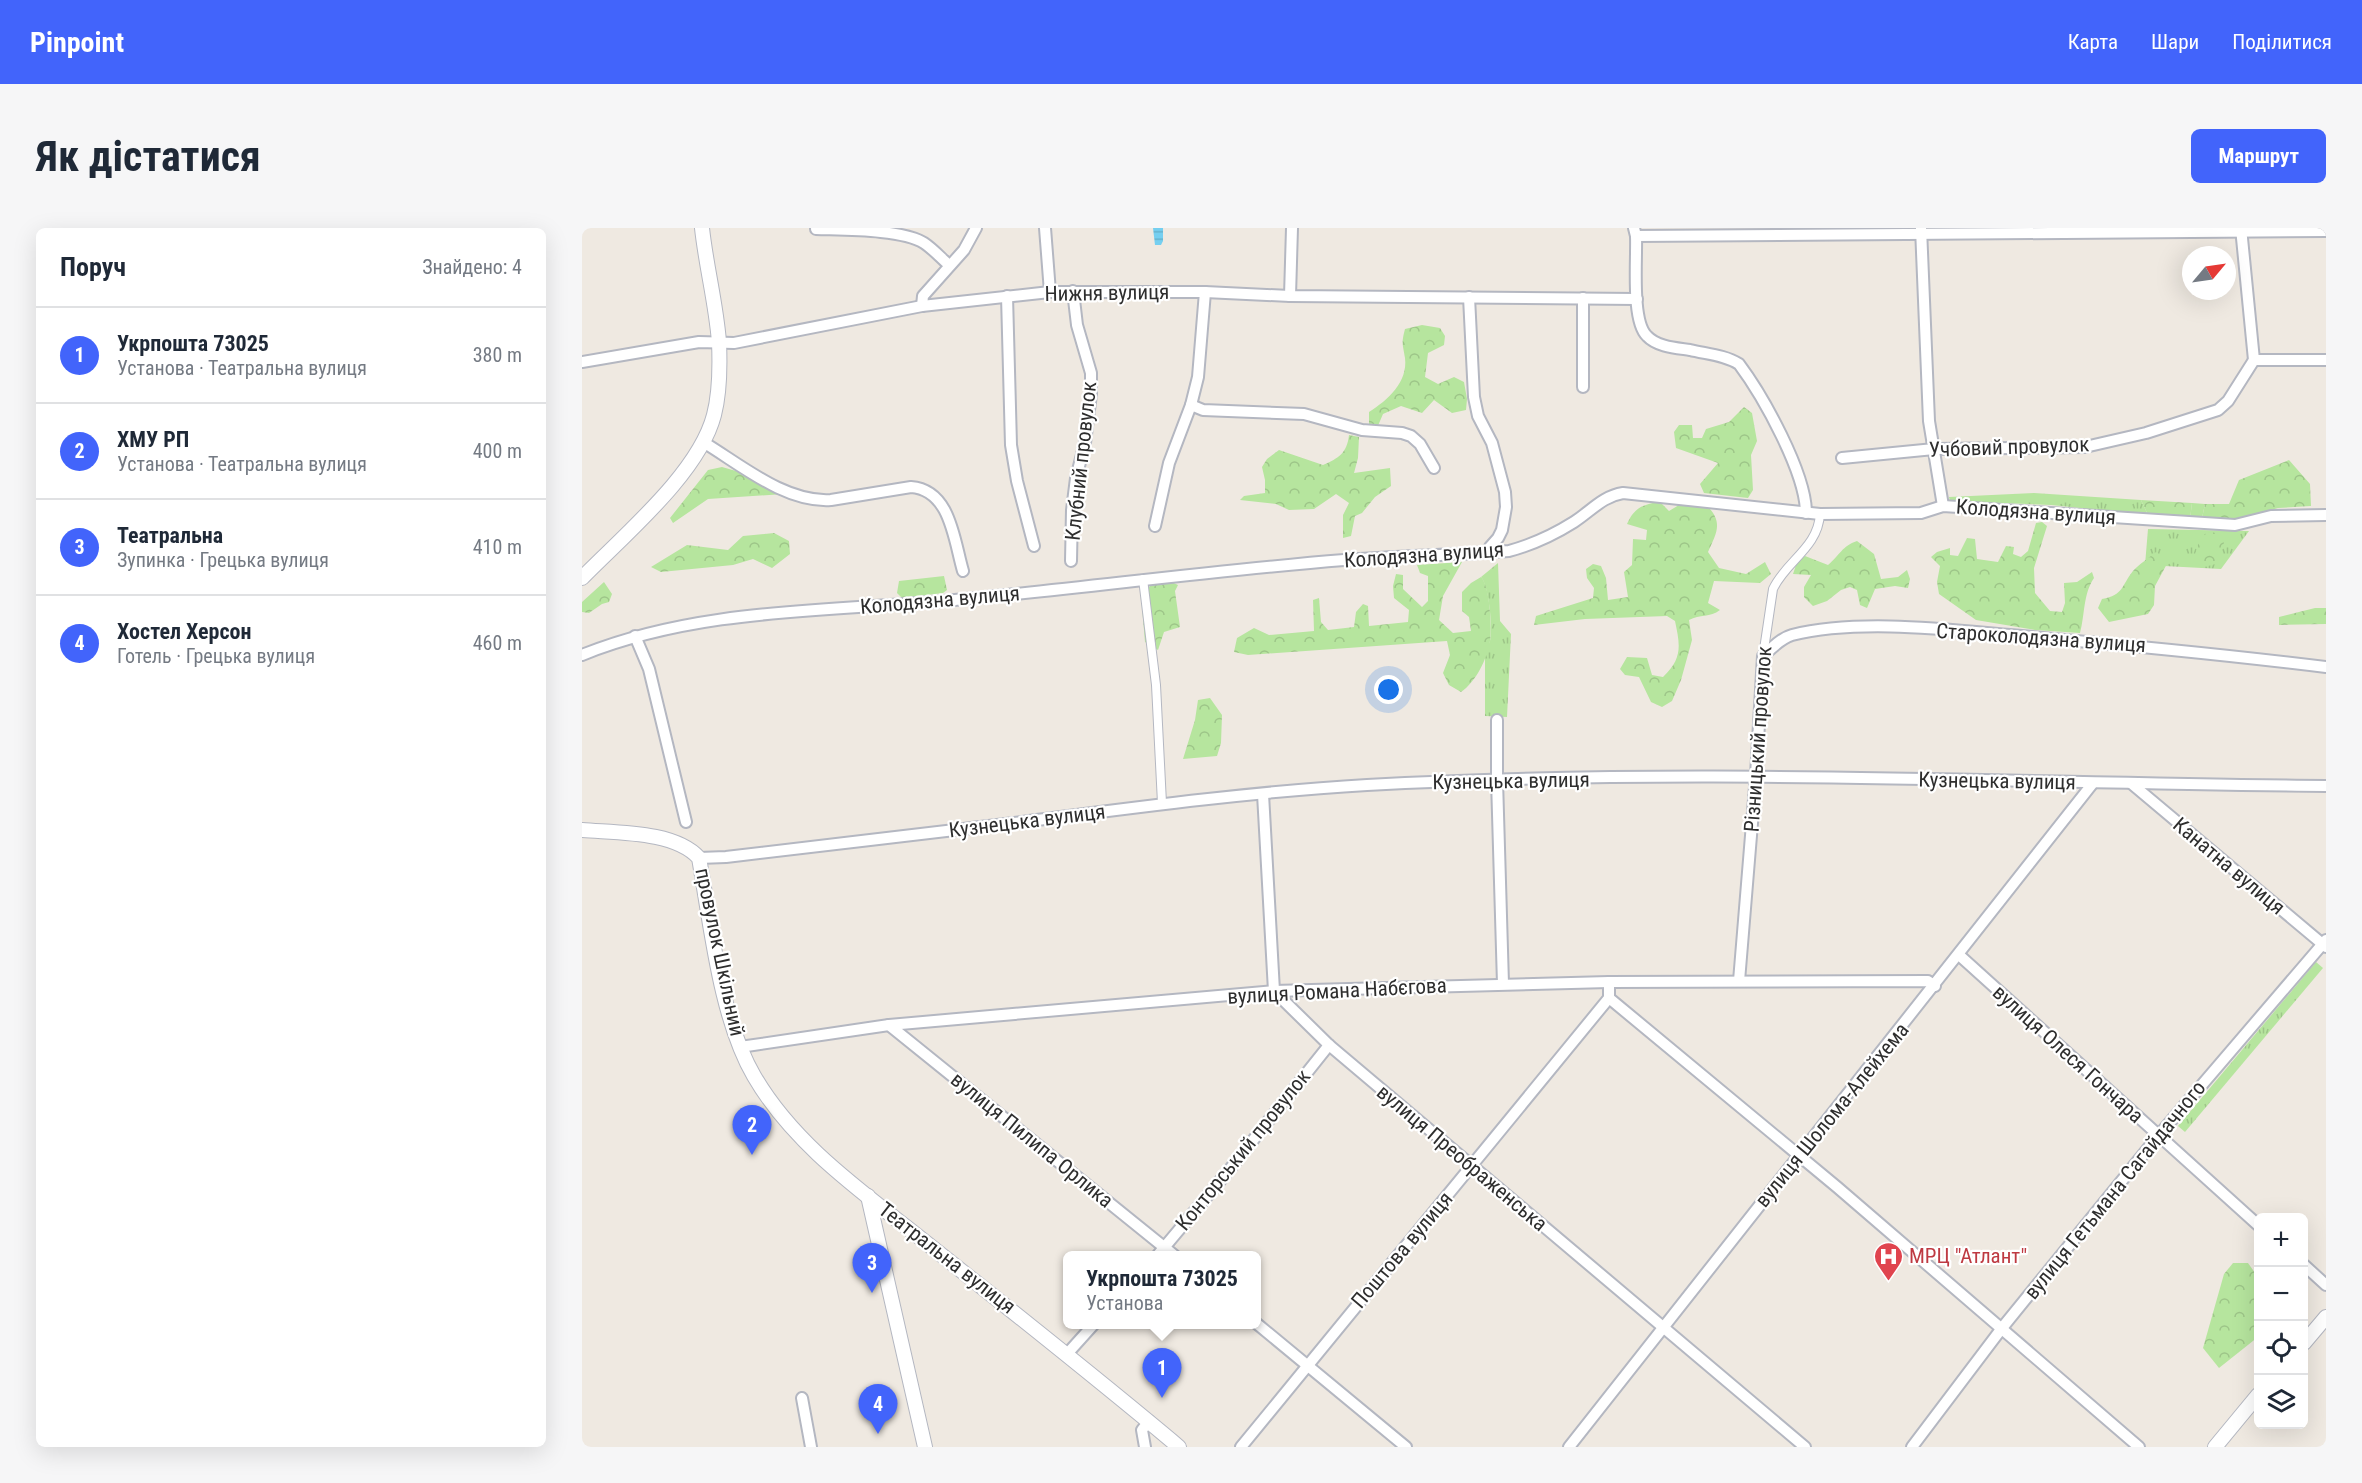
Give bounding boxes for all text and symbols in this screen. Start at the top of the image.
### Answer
text: Pinpoint [30,26,124,59]
text: Карта [2068,30,2118,54]
text: Шари [2151,30,2199,54]
text: Поділитися [2232,30,2332,54]
button: Маршрут [2191,129,2326,183]
text: Як дістатися [36,132,261,181]
north arrow [2182,246,2236,300]
text: Поруч [60,252,126,282]
text: Знайдено: 4 [422,255,522,279]
street label: Нижня вулиця [1044,280,1170,306]
text: Укрпошта 73025 [117,331,269,356]
text: 1 [74,343,85,367]
text: 380 m [473,343,522,367]
text: Установа · Театральна вулиця [117,356,367,380]
street label: Клубний провулок [1061,380,1101,542]
text: ХМУ РП [117,427,189,452]
street label: Учбовий провулок [1928,432,2090,462]
text: 2 [74,439,85,463]
text: 400 m [473,439,522,463]
text: Установа · Театральна вулиця [117,452,367,476]
street label: Колодязна вулиця [1955,494,2117,530]
text: Театральна [117,523,223,548]
text: 3 [74,535,85,559]
text: 410 m [473,535,522,559]
street label: Колодязна вулиця [1343,537,1505,573]
text: Зупинка · Грецька вулиця [117,548,329,572]
street label: Колодязна вулиця [859,581,1021,619]
text: Хостел Херсон [117,619,252,644]
street label: Староколодязна вулиця [1935,619,2147,657]
text: 4 [74,631,85,655]
text: 460 m [473,631,522,655]
text: Готель · Грецька вулиця [117,644,315,668]
street label: Різницький провулок [1740,645,1776,833]
your location [1374,675,1403,704]
street label: Кузнецька вулиця [1432,768,1590,794]
street label: Кузнецька вулиця [1918,768,2076,794]
street label: Кузнецька вулиця [947,799,1107,843]
street label: Канатна вулиця [2168,812,2290,920]
street label: провулок Шкільний [690,866,750,1038]
street label: вулиця Романа Набєгова [1227,973,1447,1009]
street label: вулиця Олеся Гончара [1988,980,2148,1128]
street label: вулиця Шолома-Алейхема [1750,1018,1914,1212]
street label: Конторський провулок [1171,1065,1315,1235]
street label: вулиця Пилипа Орлика [946,1067,1118,1213]
street label: вулиця Гетьмана Сагайдачного [2020,1076,2210,1304]
street label: вулиця Преображенська [1372,1080,1552,1236]
pin: 2 [732,1106,772,1155]
street label: Поштова вулиця [1346,1187,1458,1313]
street label: Театральна вулиця [874,1197,1020,1319]
map controls [2254,1213,2308,1429]
button: + [2254,1213,2308,1267]
hospital icon: МРЦ "Атлант" [1872,1240,1904,1282]
pin: 3 [852,1244,892,1293]
place label: МРЦ "Атлант" [1909,1244,2027,1268]
popup [1063,1251,1261,1329]
text: Укрпошта 73025 [1086,1266,1238,1291]
button: − [2254,1267,2308,1321]
text: Установа [1086,1291,1163,1315]
button: locate [2254,1321,2308,1375]
pin: 1 [1142,1348,1182,1398]
button: layers [2254,1375,2308,1429]
pin: 4 [858,1384,898,1434]

